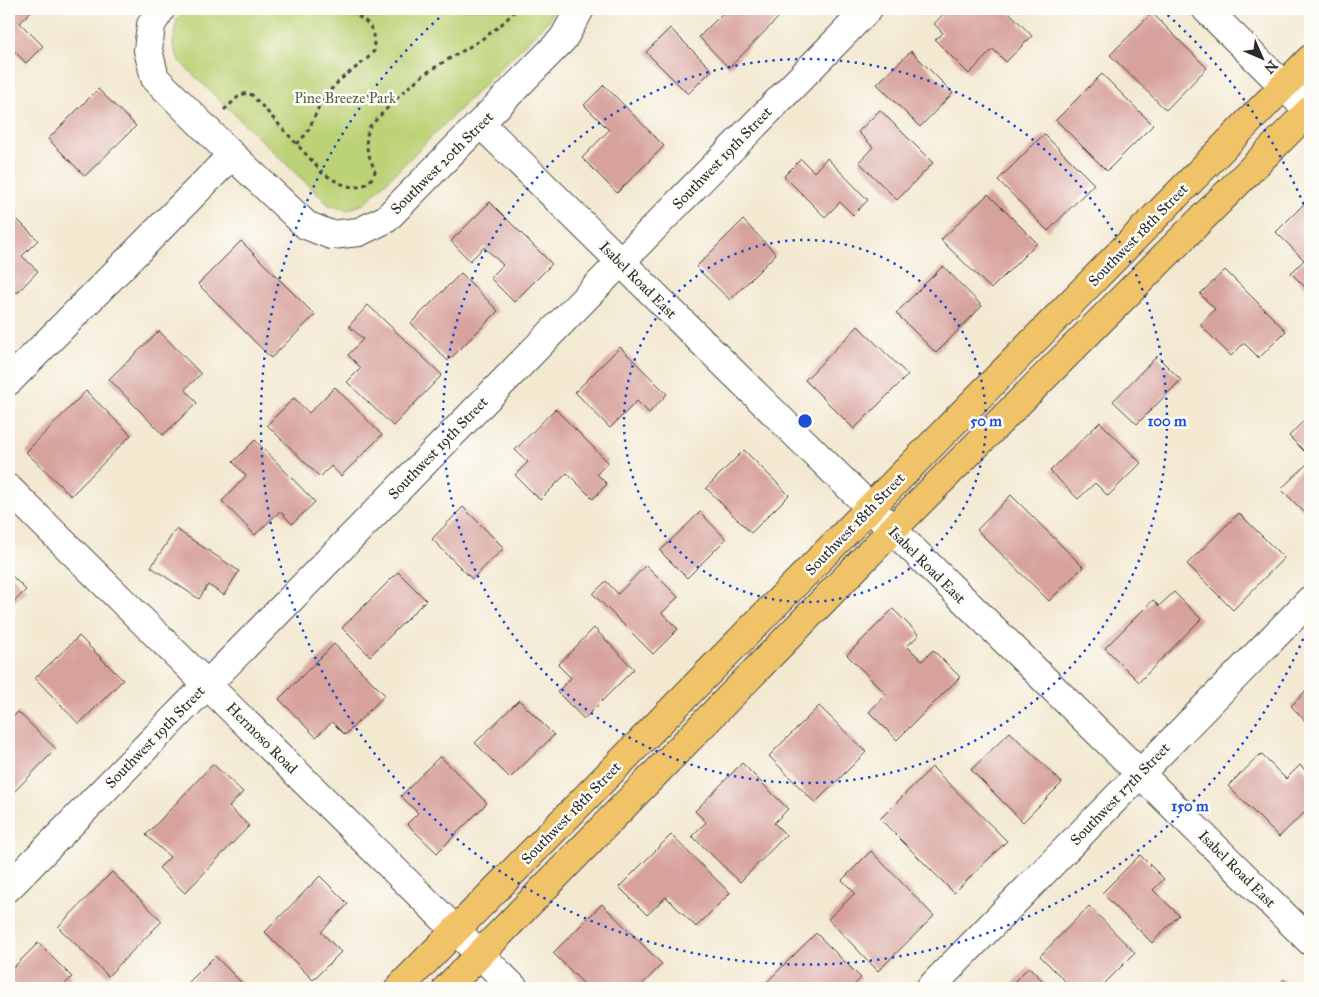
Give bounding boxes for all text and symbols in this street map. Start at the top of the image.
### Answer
north arrow [1236,32,1286,82]
text: N [1261,57,1281,77]
park label: Pine Breeze Park [294,89,396,107]
street label: Southwest 19th Street [668,102,776,213]
street label: Southwest 20th Street [387,107,498,218]
street label: Southwest 18th Street [1084,179,1192,290]
street label: Isabel Road East [596,238,681,323]
street label: Southwest 19th Street [384,392,492,503]
centre of rings [796,412,814,430]
text: 50 m [970,412,1002,430]
text: 100 m [1147,412,1187,430]
street label: Southwest 18th Street [801,468,909,579]
street label: Isabel Road East [885,523,970,608]
street label: Southwest 19th Street [101,681,209,792]
street label: Hermoso Road [223,699,302,778]
street label: Southwest 17th Street [1066,738,1174,849]
street label: Southwest 18th Street [517,757,625,868]
text: 150 m [1171,797,1209,815]
street label: Isabel Road East [1195,827,1280,912]

